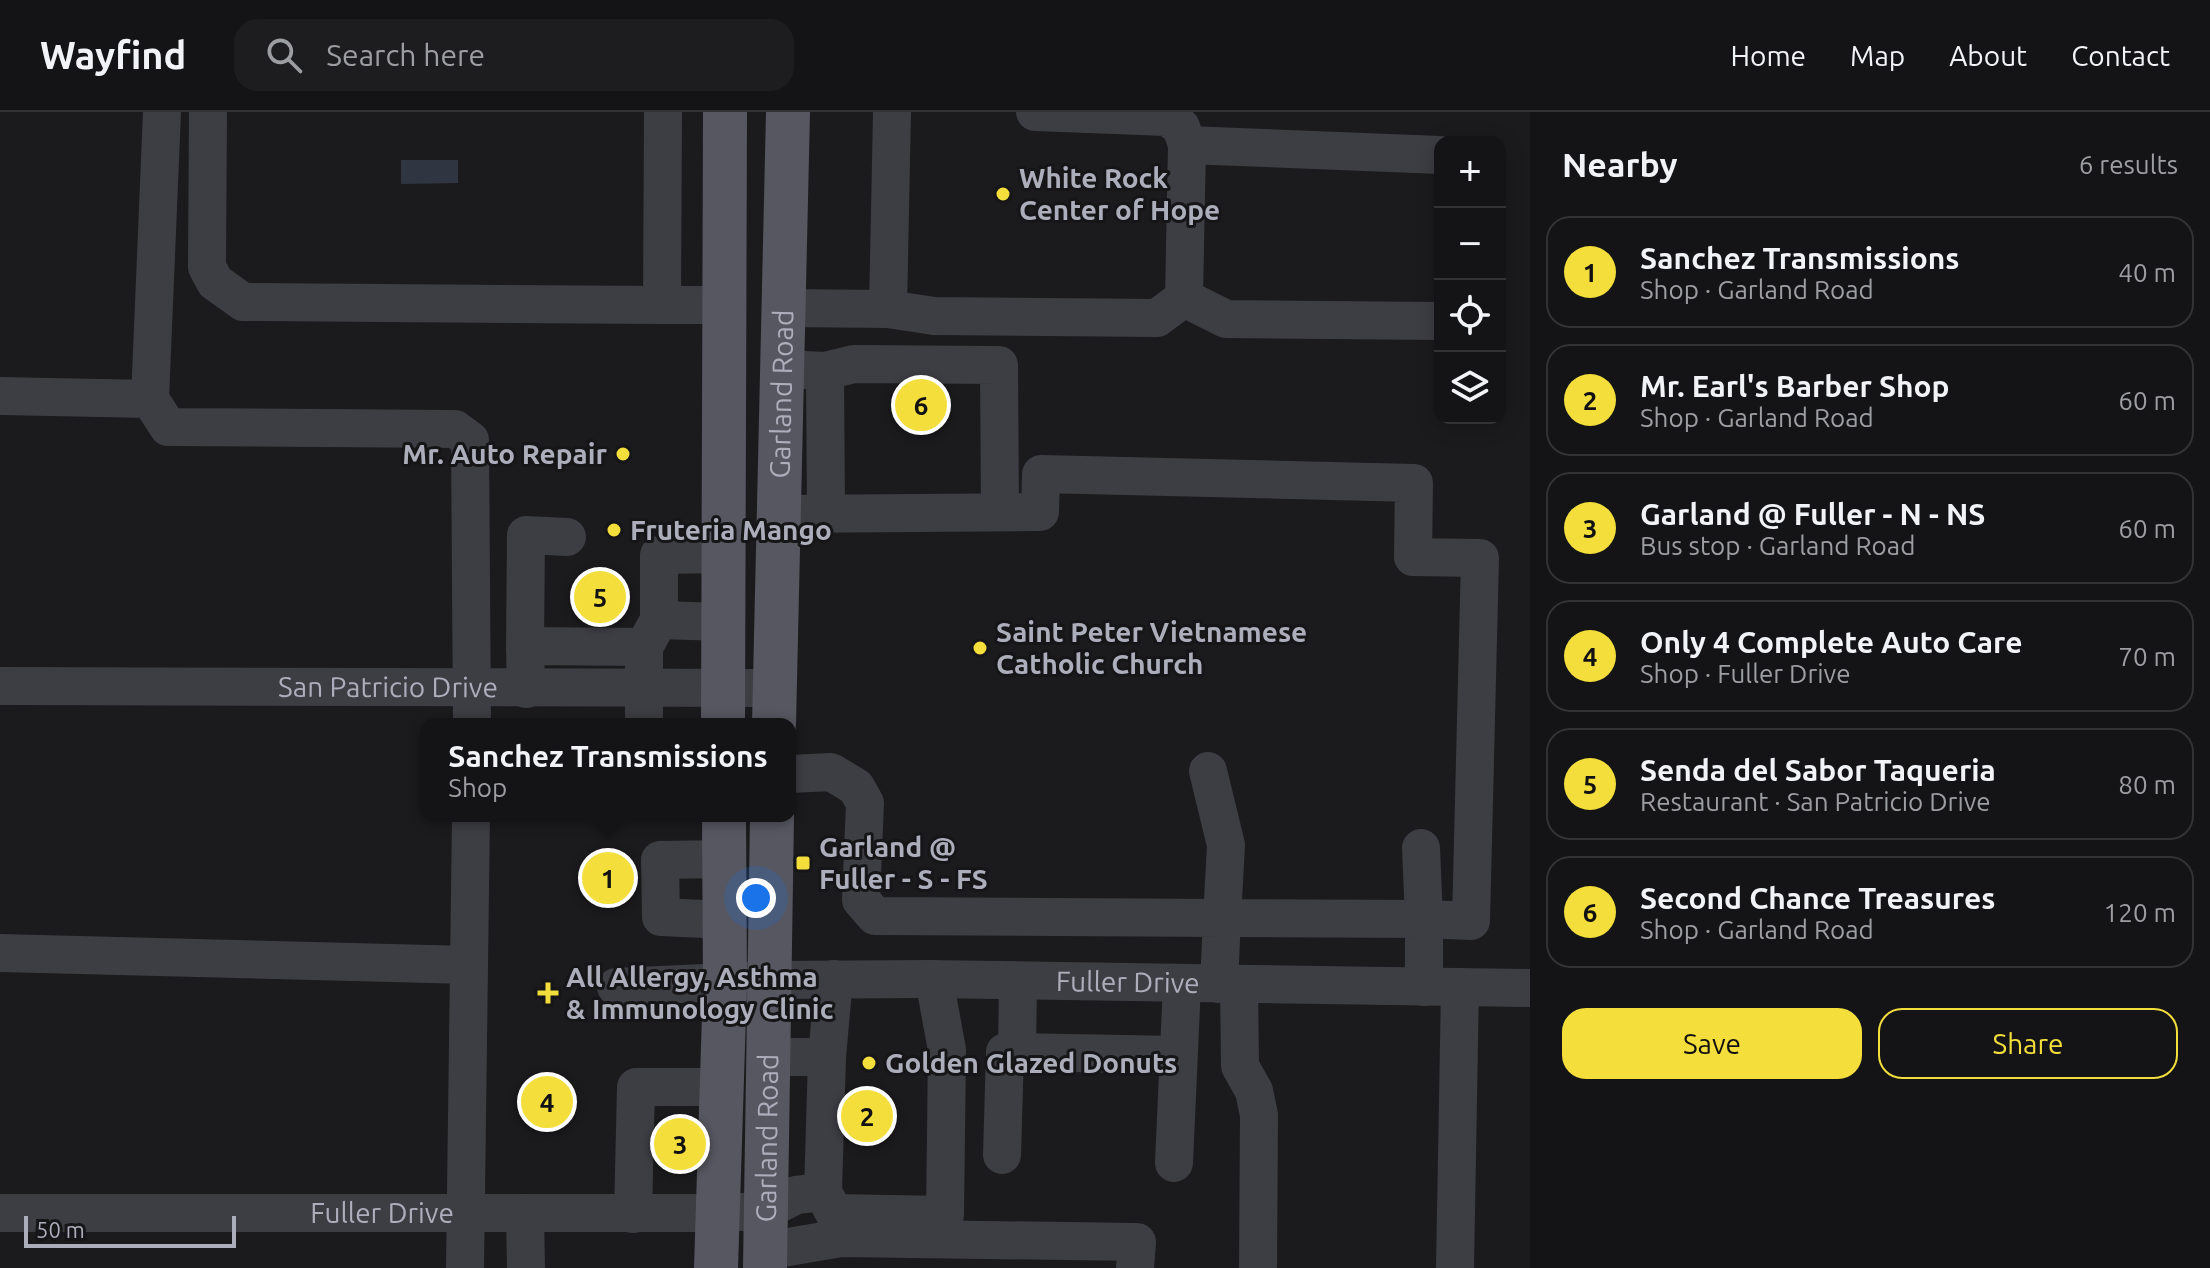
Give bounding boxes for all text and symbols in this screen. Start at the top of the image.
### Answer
search box [234,19,794,91]
icon: search [262,33,306,77]
text: Wayfind [40,34,186,76]
text: Search here [326,38,485,72]
text: Home [1731,40,1806,71]
text: Map [1850,40,1905,71]
text: About [1949,40,2027,71]
text: Contact [2071,40,2170,71]
map controls [1434,136,1506,424]
button: + [1434,136,1506,208]
text: Nearby [1562,145,1677,183]
text: 6 results [2079,150,2178,179]
place label: White Rock Center of Hope [1019,162,1220,225]
marker: White Rock Center of Hope [994,185,1012,203]
button: − [1434,208,1506,280]
text: Sanchez Transmissions [1640,241,1959,275]
text: 1 [1583,258,1597,287]
text: 40 m [2118,258,2176,287]
text: Shop · Garland Road [1640,275,1874,304]
button: locate [1434,280,1506,352]
street label: Garland Road [764,309,798,479]
button: layers [1434,352,1506,424]
text: Mr. Earl's Barber Shop [1640,369,1950,403]
pin: 6 [895,375,947,435]
text: 2 [1583,386,1597,415]
text: 60 m [2118,386,2176,415]
text: Shop · Garland Road [1640,403,1874,432]
place label: Mr. Auto Repair [402,438,607,469]
marker: Mr. Auto Repair [614,445,632,463]
text: Garland @ Fuller - N - NS [1640,497,1985,531]
place label: Fruteria Mango [630,514,832,545]
text: 3 [1583,514,1597,543]
text: 60 m [2118,514,2176,543]
marker: Fruteria Mango [605,521,623,539]
text: Bus stop · Garland Road [1640,531,1915,560]
pin: 5 [574,567,626,627]
place label: Saint Peter Vietnamese Catholic Church [996,616,1307,679]
text: Only 4 Complete Auto Care [1640,625,2022,659]
marker: Saint Peter Vietnamese Catholic Church [971,639,989,657]
text: 4 [1583,642,1597,671]
text: 70 m [2118,642,2176,671]
text: Shop · Fuller Drive [1640,659,1851,688]
street label: San Patricio Drive [278,671,498,702]
popup [420,718,796,822]
text: Sanchez Transmissions [448,739,768,773]
text: Senda del Sabor Taqueria [1640,753,1996,787]
text: 5 [1583,770,1597,799]
text: 80 m [2118,770,2176,799]
text: Shop [448,773,507,802]
text: Restaurant · San Patricio Drive [1640,787,1991,816]
place label: Garland @ Fuller - S - FS [819,831,988,894]
pin: 1 [582,848,634,908]
marker: Garland @ Fuller - S - FS [794,854,812,872]
your location [736,878,776,918]
text: Second Chance Treasures [1640,881,1995,915]
text: 6 [1583,898,1597,927]
text: 120 m [2104,898,2176,927]
text: Shop · Garland Road [1640,915,1874,944]
place label: All Allergy, Asthma & Immunology Clinic [566,961,833,1024]
street label: Fuller Drive [1056,965,1200,998]
marker: All Allergy, Asthma & Immunology Clinic [537,982,559,1004]
button: Save [1562,1008,1862,1079]
button: Share [1878,1008,2178,1079]
place label: Golden Glazed Donuts [885,1047,1177,1078]
street label: Garland Road [750,1053,783,1223]
marker: Golden Glazed Donuts [860,1054,878,1072]
pin: 4 [521,1072,573,1132]
pin: 2 [841,1086,893,1146]
pin: 3 [654,1114,706,1174]
street label: Fuller Drive [310,1197,454,1228]
scale bar [24,1212,236,1248]
text: 50 m [36,1217,85,1242]

